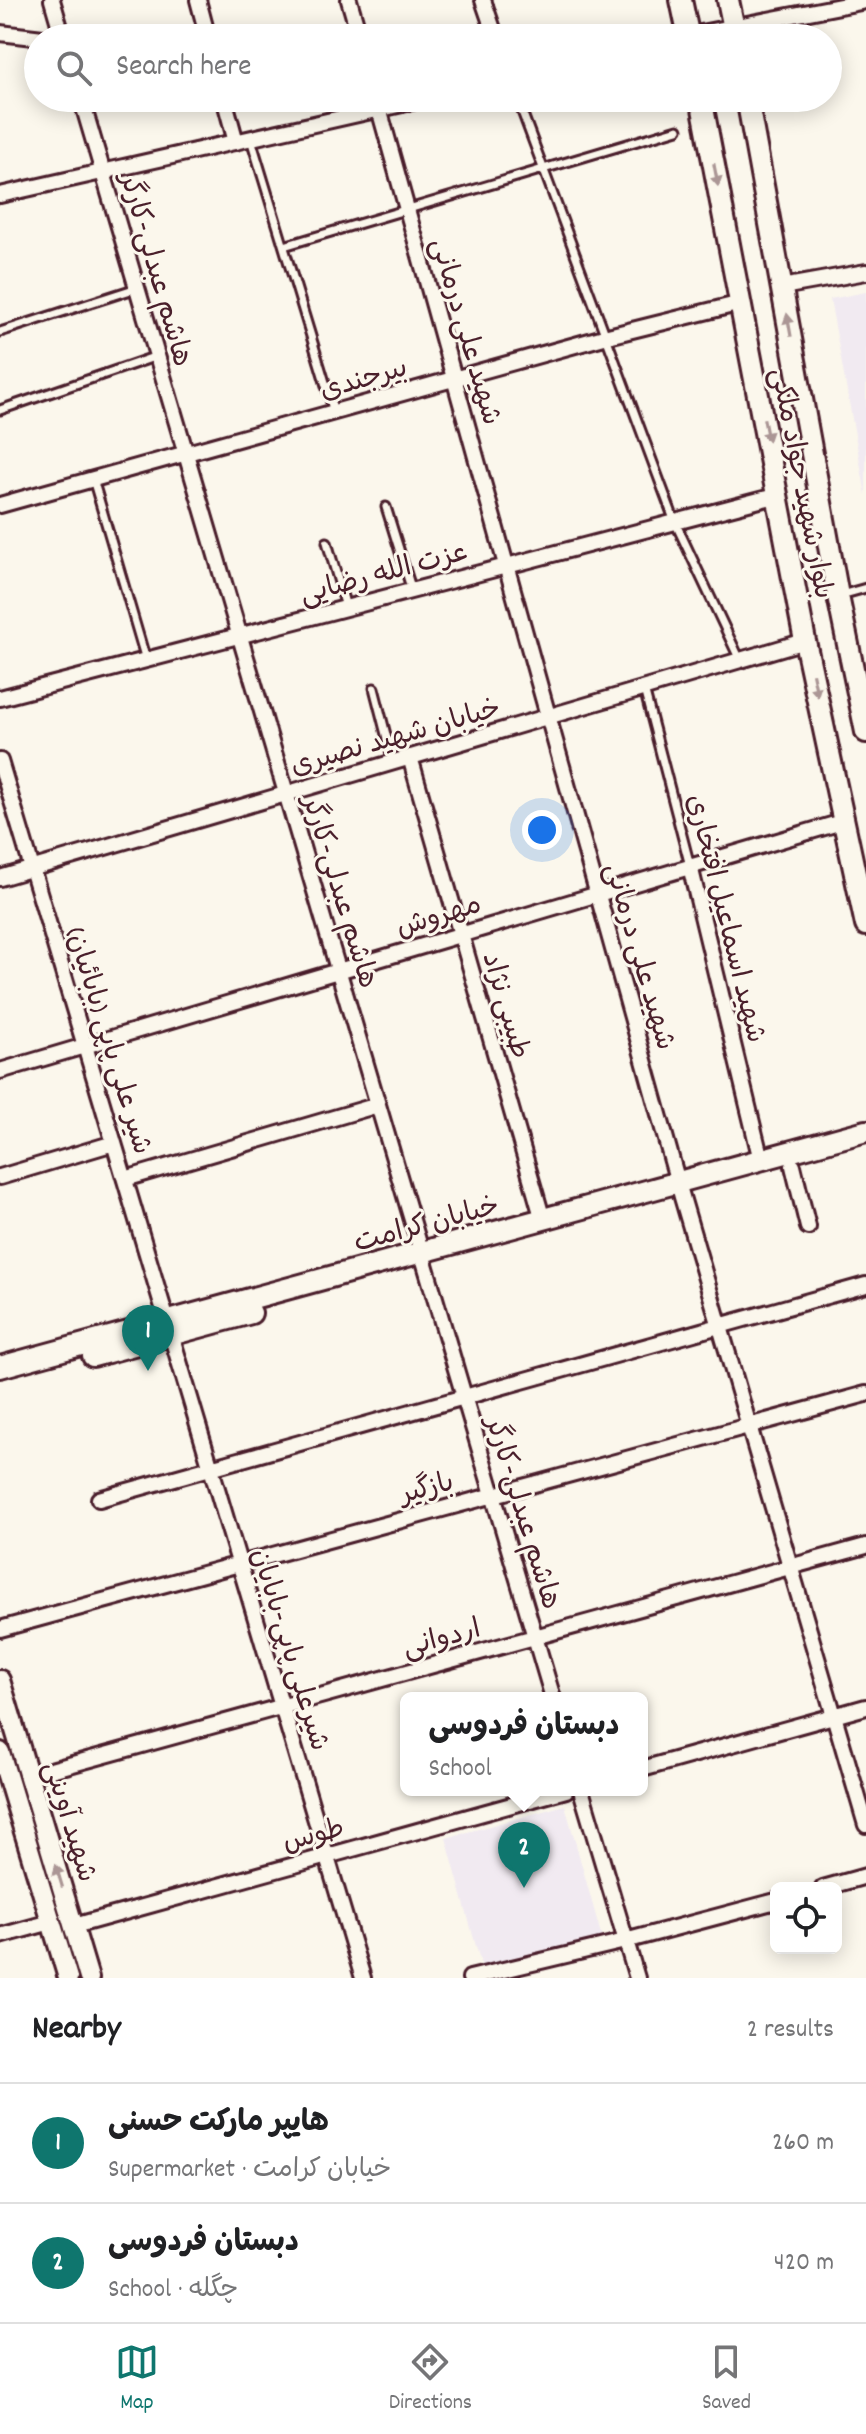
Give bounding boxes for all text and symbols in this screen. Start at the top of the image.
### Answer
search box [24,24,842,112]
icon: search [52,46,96,90]
text: Search here [116,47,252,90]
one-way arrow [710,162,723,187]
street label: هاشم عبدلی-کارگر [106,167,201,372]
street label: شهید علی درمانی [417,234,509,431]
one-way arrow [783,312,795,337]
street label: بیرجندی [316,350,413,413]
street label: بلوار شهید جواد ملکی [757,365,841,603]
one-way arrow [760,417,773,442]
street label: عزت الله رضایی [296,534,473,617]
one-way arrow [809,673,822,698]
street label: خیابان شهید نصیری [287,691,506,789]
street label: هاشم عبدلی-کارگر [288,789,386,994]
street label: شهید اسماعیل افتخاری [673,791,773,1048]
your location [522,810,562,850]
street label: شهید علی درمانی [591,859,683,1056]
street label: مهروش [392,887,487,951]
street label: شیر علی پاپی (بابائیان) [53,923,160,1160]
street label: طبیبی نژاد [469,948,537,1064]
street label: خیابان کرامت [350,1188,504,1265]
pin: 1 [122,1305,174,1371]
street label: هاشم عبدلی-کارگر [471,1410,569,1615]
street label: بازگیر [393,1463,459,1518]
street label: شیرعلی پاپی-بابایان [237,1544,337,1757]
street label: اردوانی [399,1611,486,1670]
popup [400,1692,648,1796]
text: دبستان فردوسی [429,1707,619,1750]
text: School [429,1751,492,1788]
street label: شهید آوینی [30,1757,105,1888]
street label: طوس [279,1810,350,1865]
pin: 2 [498,1822,550,1888]
one-way arrow [52,1864,65,1888]
map controls [770,1882,842,1954]
button: locate [770,1882,842,1954]
text: Nearby [32,2006,121,2055]
text: 2 results [747,2012,834,2049]
text: هایپر مارکت حسنی [108,2103,329,2146]
text: 1 [55,2125,61,2162]
text: 260 m [772,2125,834,2162]
text: Supermarket · خیابان کرامت [108,2152,391,2189]
text: دبستان فردوسی [108,2223,299,2266]
text: 2 [52,2245,64,2282]
text: 420 m [774,2245,834,2282]
text: School · چگله [108,2272,238,2309]
tab: Map [115,2340,159,2419]
tab: Directions [389,2340,472,2419]
tab: Saved [702,2340,751,2419]

